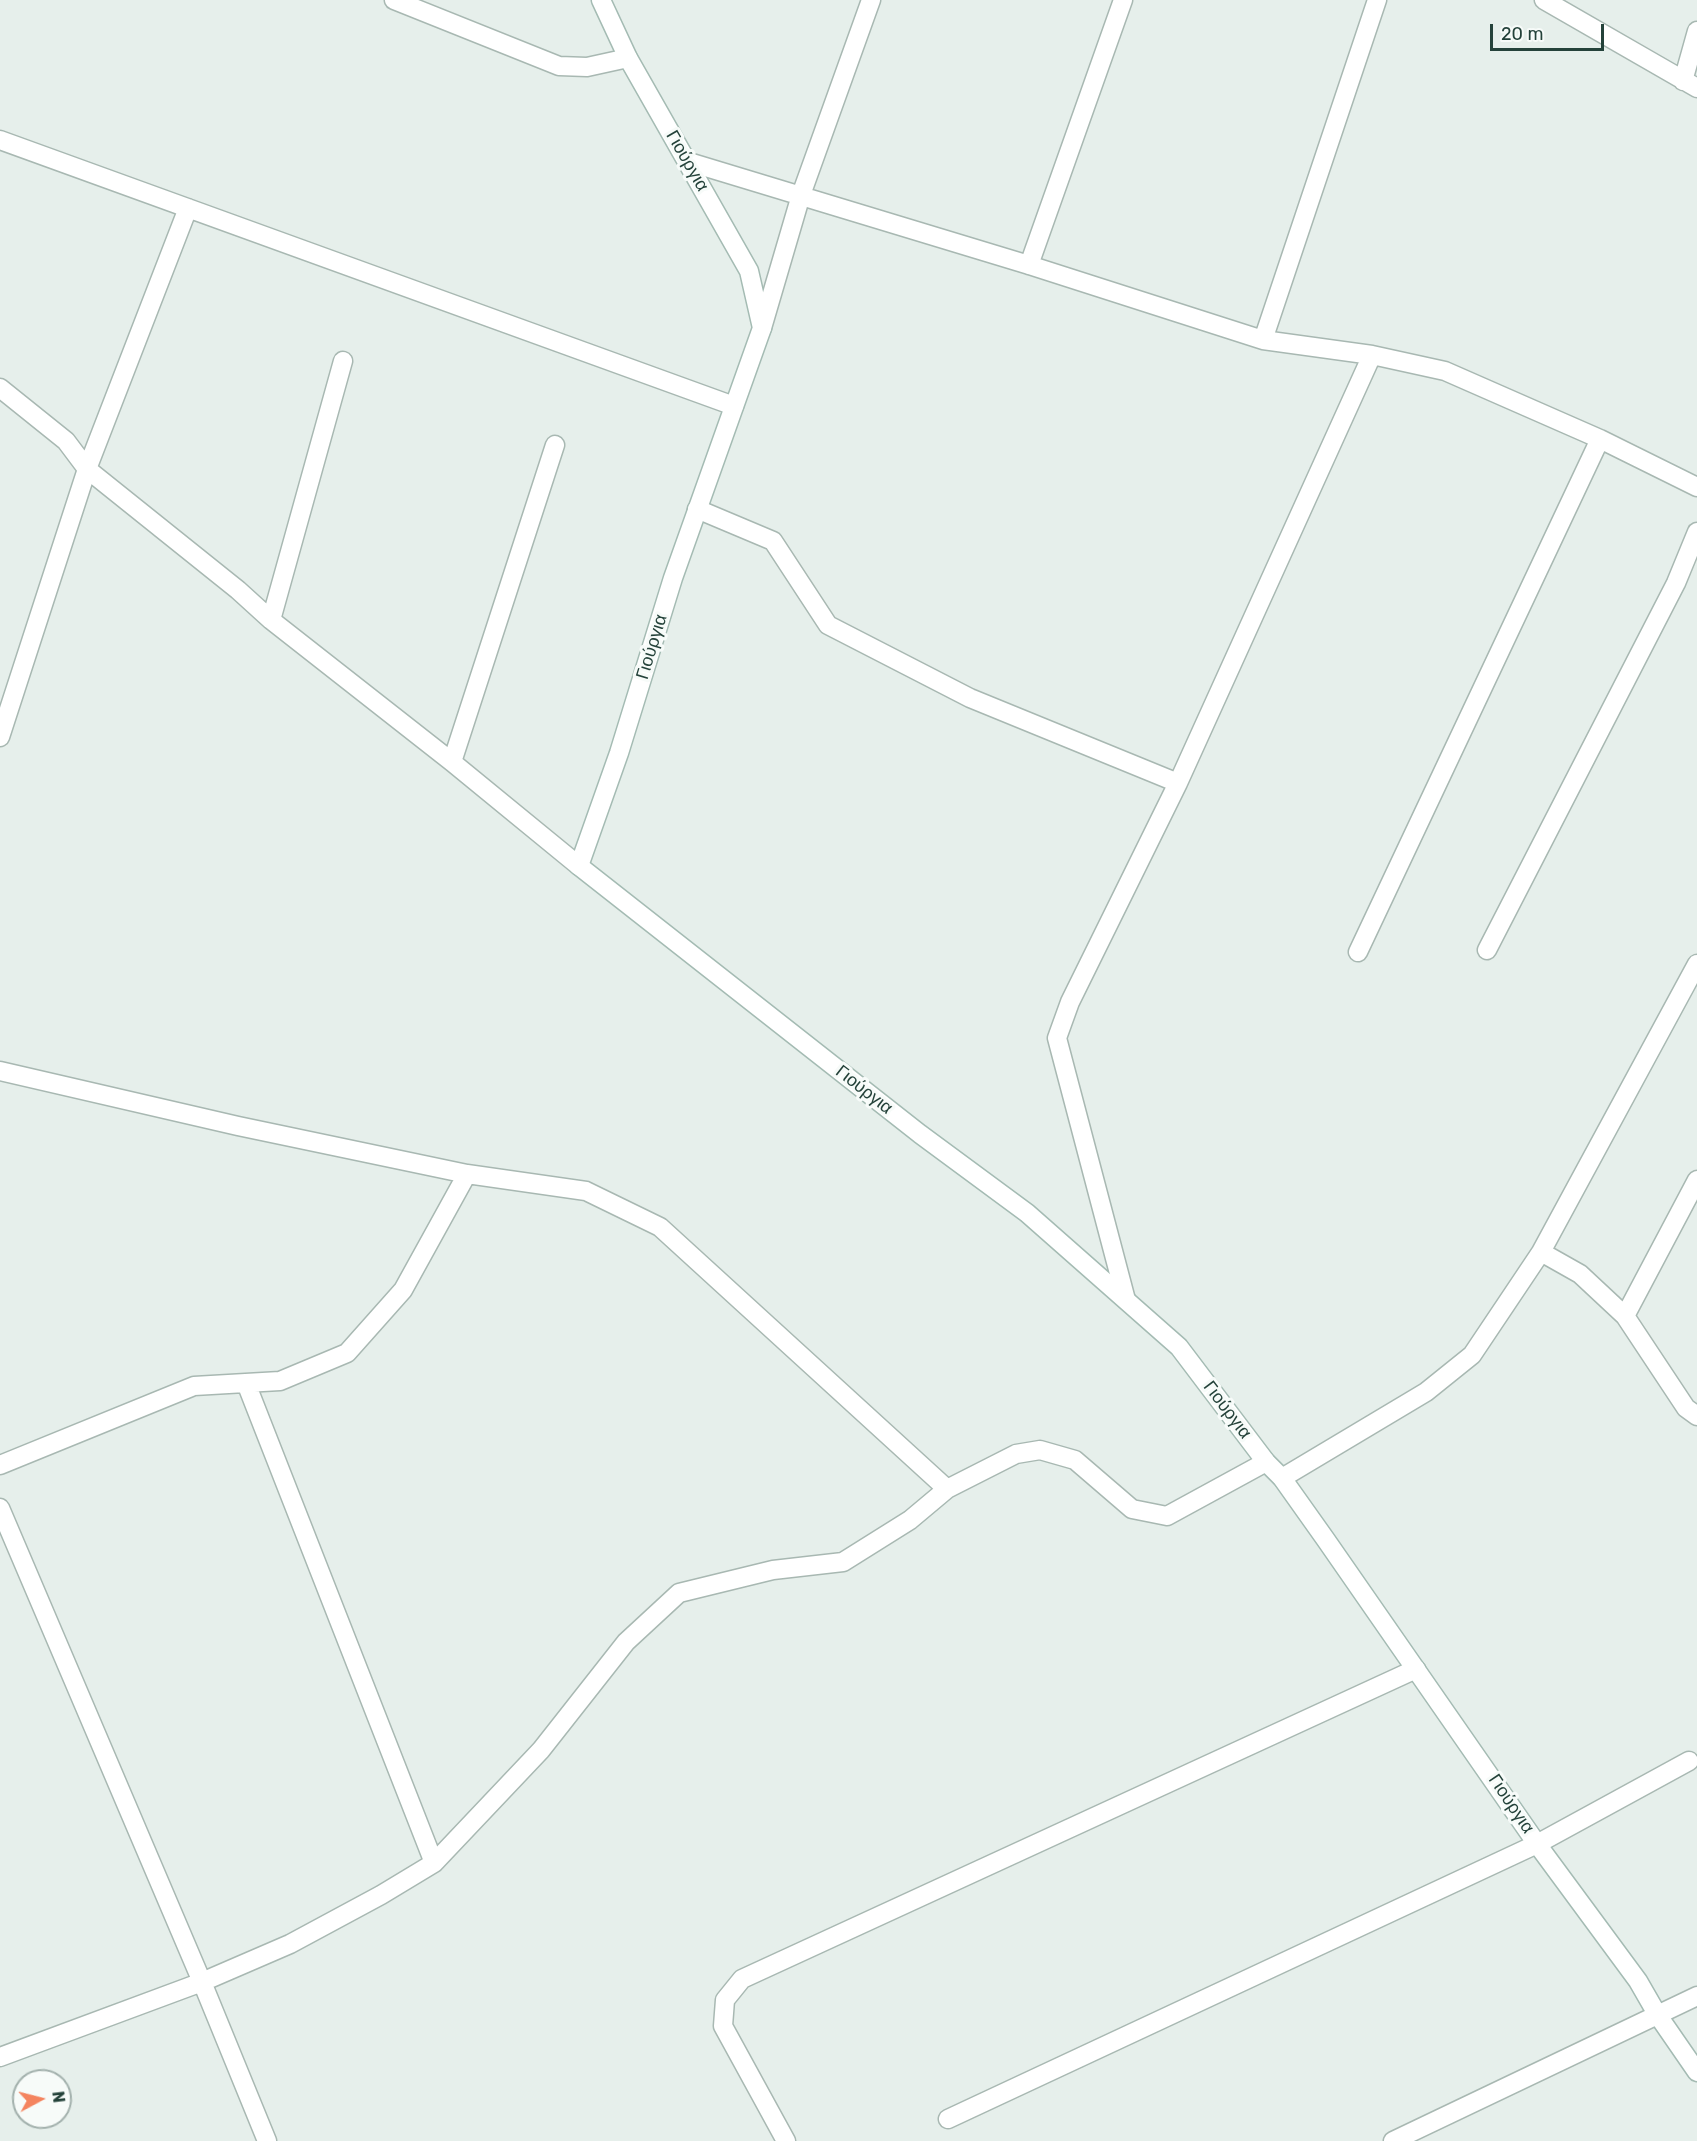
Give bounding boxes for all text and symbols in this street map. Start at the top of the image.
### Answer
scale bar [1493,12,1607,50]
text: 20 m [1501,23,1543,45]
street label: Γιούργια [661,127,713,195]
street label: Γιούργια [632,612,672,682]
street label: Γιούργια [831,1061,897,1119]
street label: Γιούργια [1198,1377,1256,1443]
street label: Γιούργια [1483,1770,1539,1838]
north arrow [12,2069,72,2129]
text: N [48,2090,69,2104]

